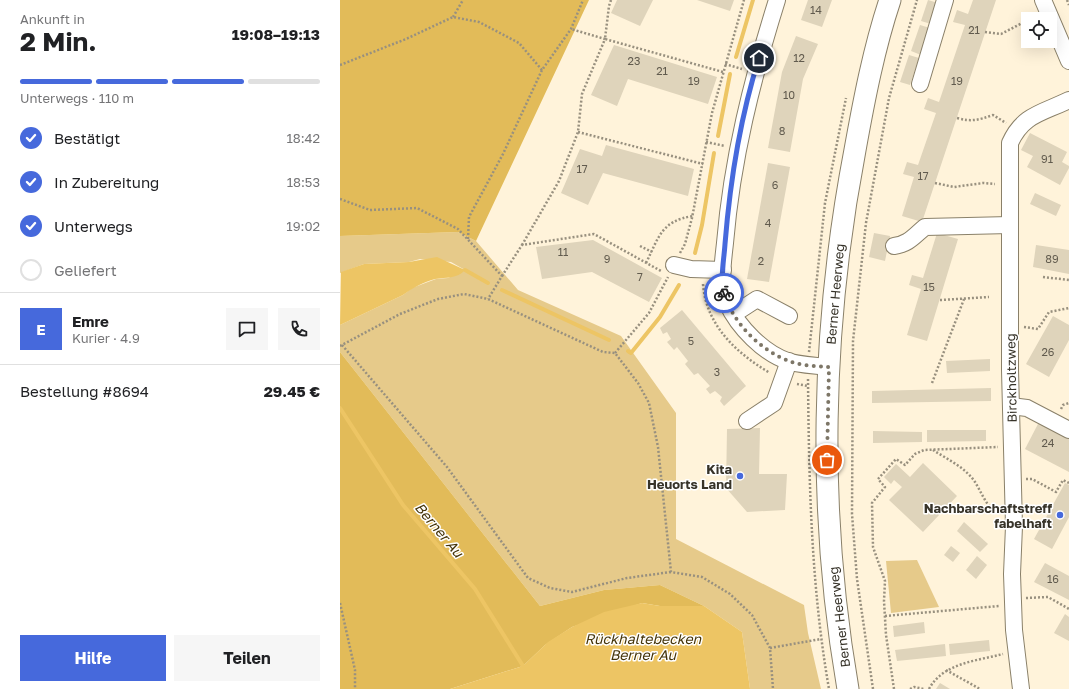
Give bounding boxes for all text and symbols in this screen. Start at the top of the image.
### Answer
house number: 14 [810,3,822,16]
text: Ankunft in [20,11,85,27]
map controls [1021,12,1057,48]
button: locate [1021,12,1057,48]
house number: 21 [968,23,980,36]
text: 19:08–19:13 [232,25,320,43]
text: 2 Min. [20,26,97,57]
pin [742,41,776,75]
icon: home [748,47,770,69]
house number: 12 [793,51,805,64]
house number: 23 [628,54,640,67]
house number: 21 [656,64,668,77]
house number: 19 [688,74,700,87]
house number: 19 [951,74,963,87]
house number: 10 [783,88,795,101]
text: Unterwegs · 110 m [20,90,134,106]
house number: 8 [779,124,786,137]
icon: check [20,127,42,149]
text: Bestätigt [54,129,120,147]
text: 18:42 [286,130,320,146]
house number: 91 [1041,152,1053,165]
house number: 17 [576,162,588,175]
house number: 17 [917,169,929,182]
icon: check [20,171,42,193]
text: In Zubereitung [54,173,159,191]
text: 18:53 [287,174,320,190]
house number: 6 [772,178,779,191]
icon: check [20,215,42,237]
house number: 4 [765,216,772,229]
text: Unterwegs [54,217,133,235]
text: 19:02 [286,218,320,234]
street label: Berner Heerweg [823,243,847,345]
house number: 11 [558,245,568,258]
house number: 9 [604,252,610,265]
house number: 89 [1045,252,1059,265]
house number: 2 [758,254,764,267]
text: Geliefert [54,261,117,279]
house number: 7 [637,270,643,283]
courier [704,273,744,313]
house number: 15 [923,280,935,293]
icon: bike [713,282,735,304]
button: chat [226,308,268,350]
button: phone [278,308,320,350]
text: Emre [72,312,109,330]
text: E [36,320,46,338]
text: Kurier · 4.9 [72,330,140,346]
street label: Birckholtzweg [1002,333,1020,423]
house number: 5 [688,334,694,347]
house number: 26 [1041,345,1055,358]
house number: 3 [714,365,720,378]
text: Bestellung #8694 [20,382,149,400]
text: 29.45 € [264,382,320,400]
house number: 24 [1041,436,1055,449]
pin [810,443,844,477]
icon: bag [816,449,838,471]
place label: Kita Heuorts Land [647,461,732,492]
marker: Kita Heuorts Land [735,471,745,481]
water label: Berner Au [412,499,468,562]
place label: Nachbarschaftstreff fabelhaft [924,500,1052,531]
marker: Nachbarschaftstreff fabelhaft [1055,510,1065,520]
street label: Berner Heerweg [825,566,853,668]
house number: 16 [1047,572,1059,585]
water label: Rückhaltebecken Berner Au [585,630,703,663]
button: Hilfe [20,635,166,681]
button: Teilen [174,635,320,681]

